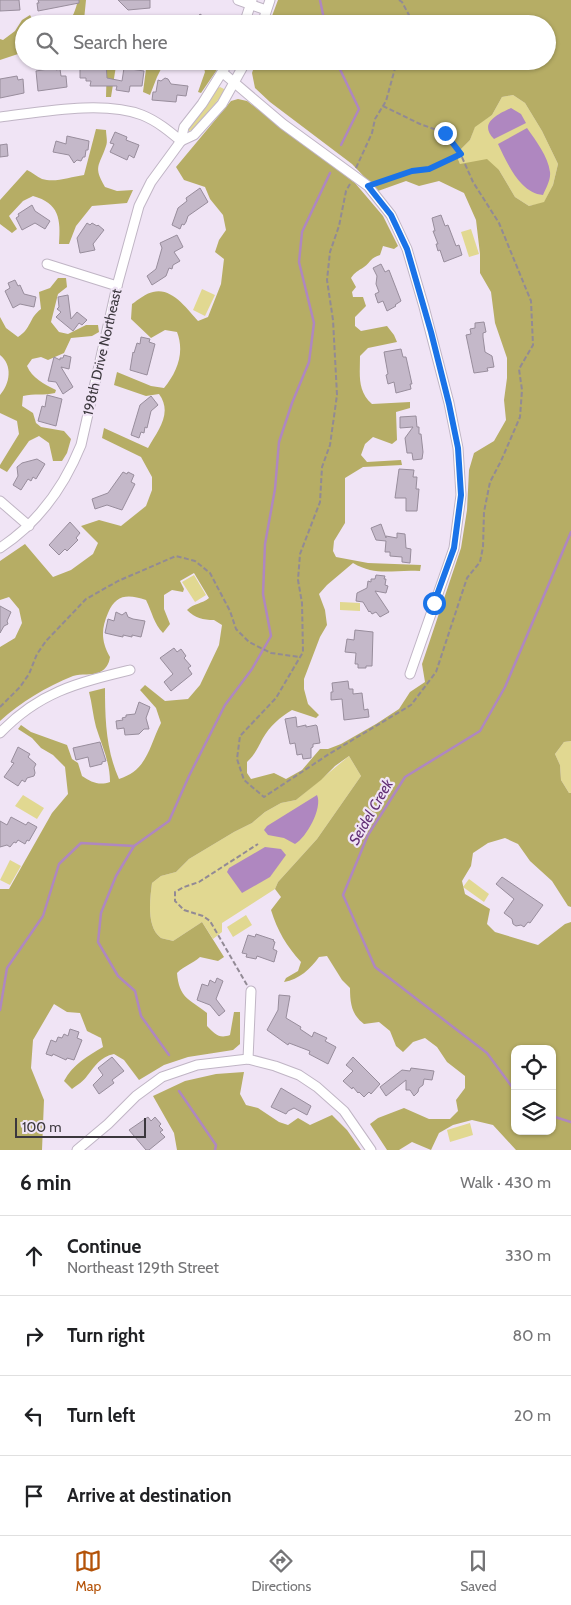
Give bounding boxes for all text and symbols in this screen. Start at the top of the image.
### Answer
search box [15,15,556,70]
icon: search [33,29,61,57]
text: Search here [73,31,167,54]
route end [434,122,457,145]
street label: 198th Drive Northeast [79,287,125,417]
route start [423,592,446,615]
water label: Seidel Creek [345,776,397,848]
map controls [511,1045,556,1135]
button: locate [511,1045,556,1090]
button: layers [511,1090,556,1135]
scale bar [15,1115,146,1138]
text: 100 m [22,1118,62,1136]
text: 6 min [20,1170,71,1195]
text: Walk · 430 m [460,1173,551,1192]
text: Continue [67,1235,141,1258]
icon: ahead [20,1242,48,1270]
text: 330 m [505,1246,551,1265]
text: Northeast 129th Street [67,1258,219,1277]
icon: right [20,1322,48,1350]
text: Turn right [67,1324,145,1347]
text: 80 m [513,1326,551,1345]
icon: left [20,1402,48,1430]
text: Turn left [67,1404,135,1427]
text: 20 m [514,1406,551,1425]
icon: arrive [20,1482,48,1510]
text: Arrive at destination [67,1484,231,1507]
tab: Map [74,1547,102,1595]
tab: Directions [251,1547,311,1595]
tab: Saved [460,1547,497,1595]

